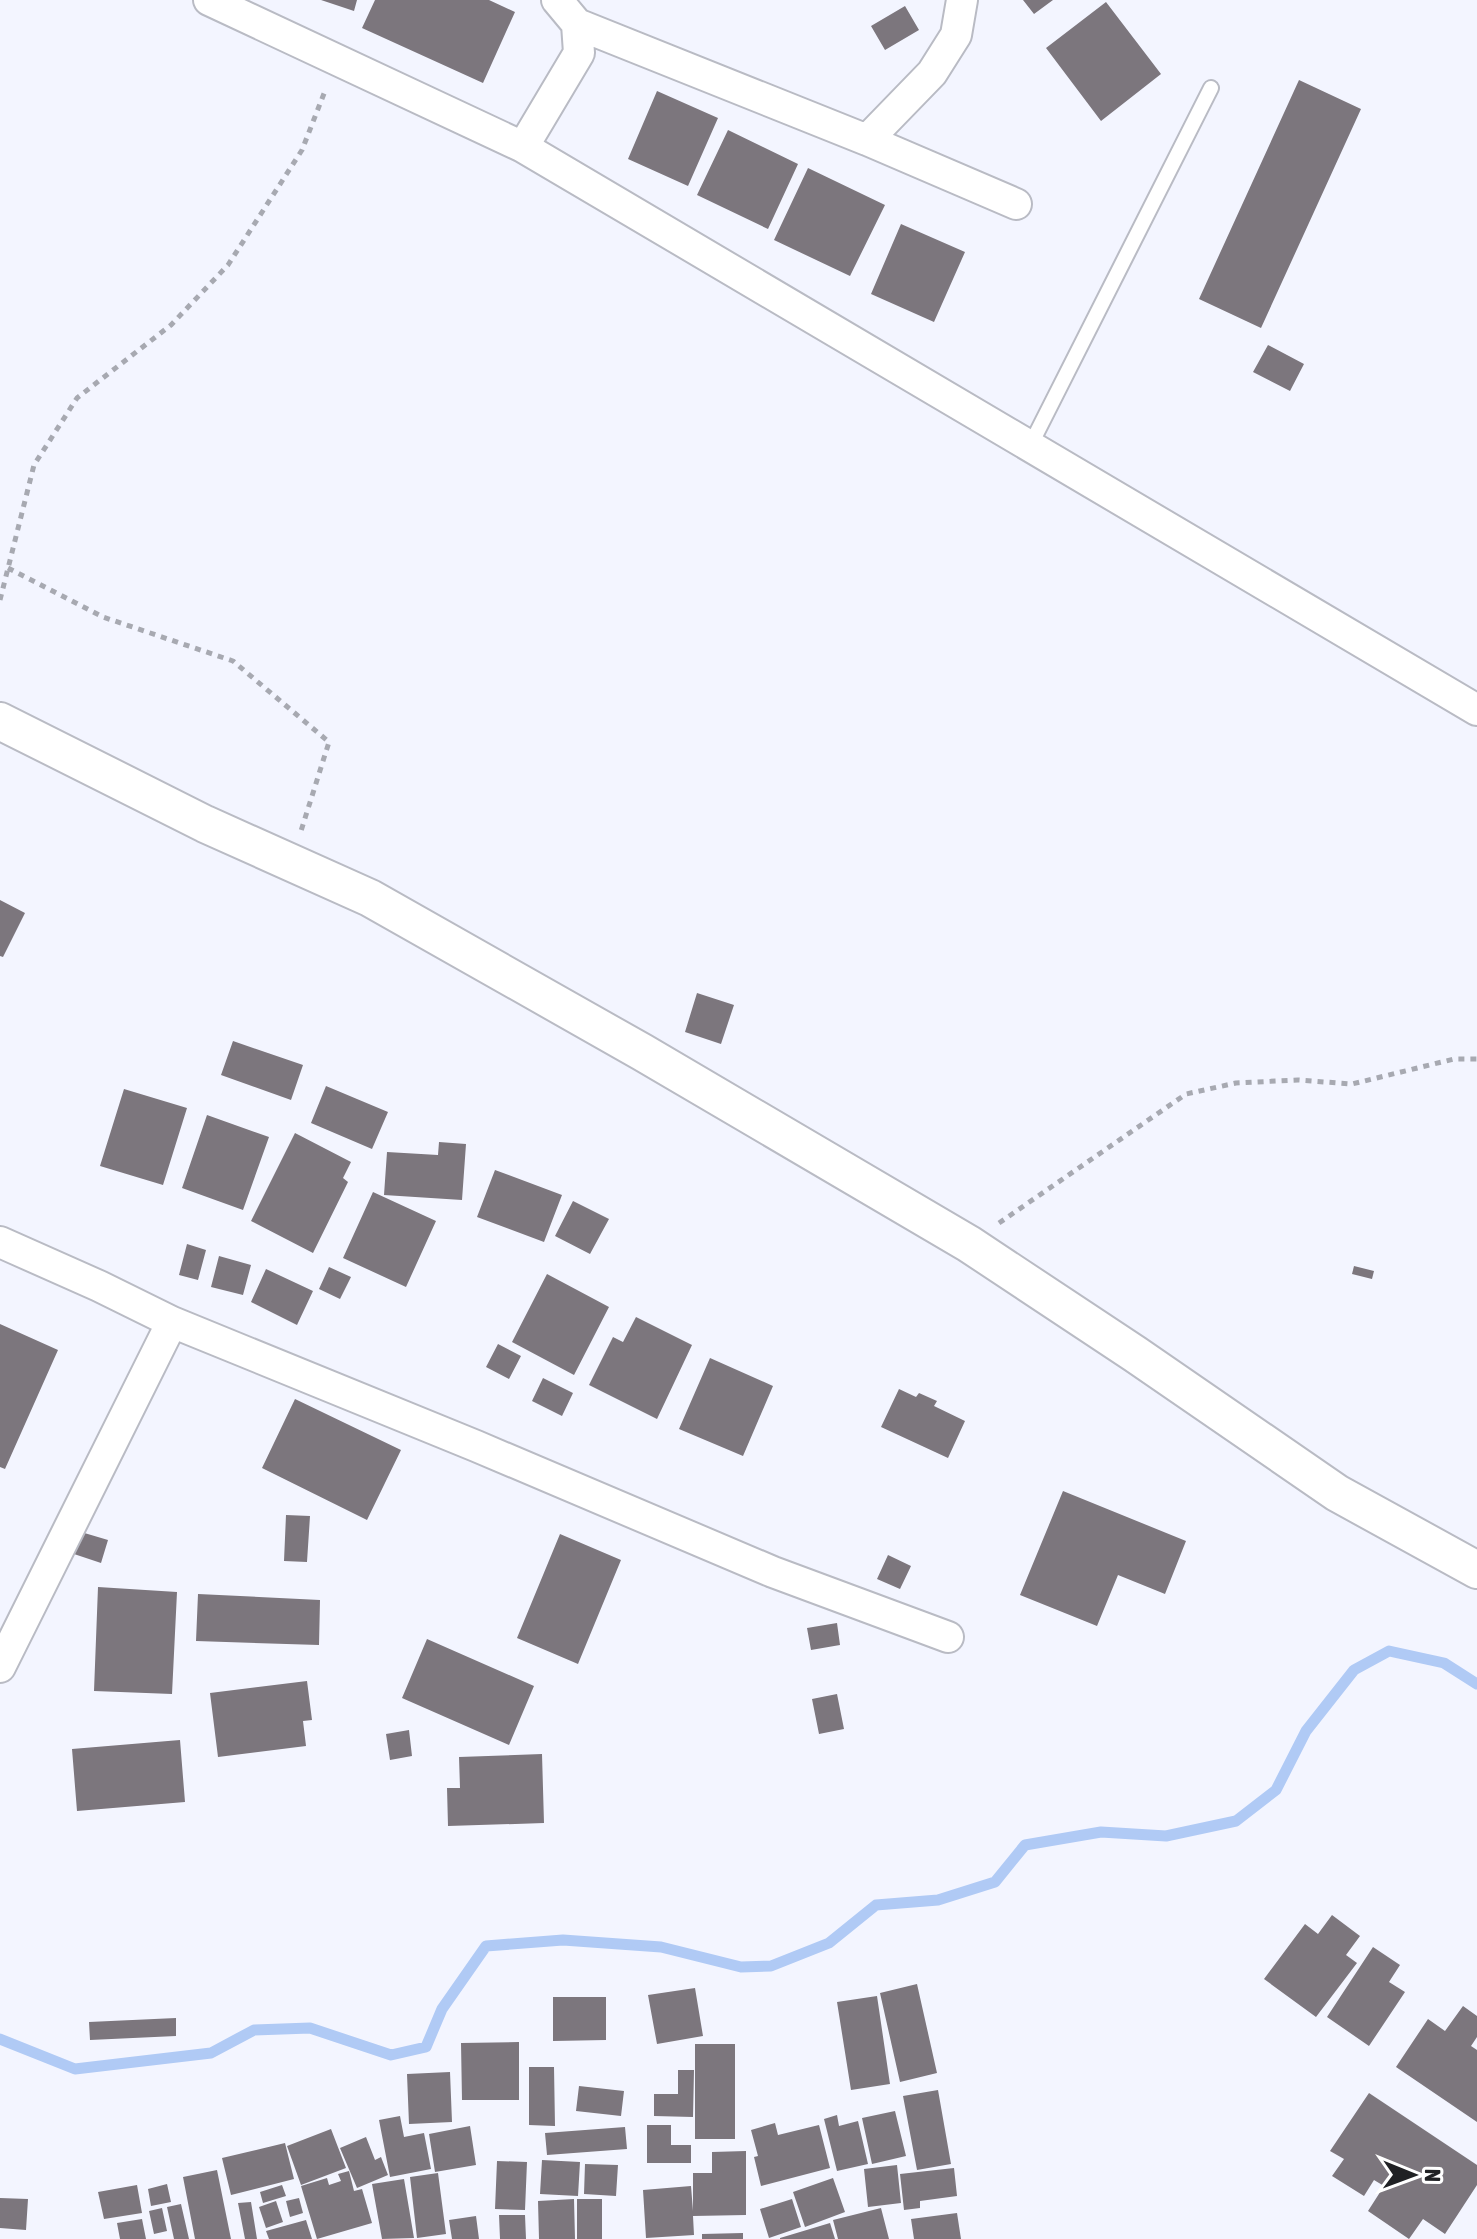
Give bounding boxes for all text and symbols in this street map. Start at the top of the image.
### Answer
north arrow [1373,2135,1453,2215]
text: N [1420,2169,1446,2182]

